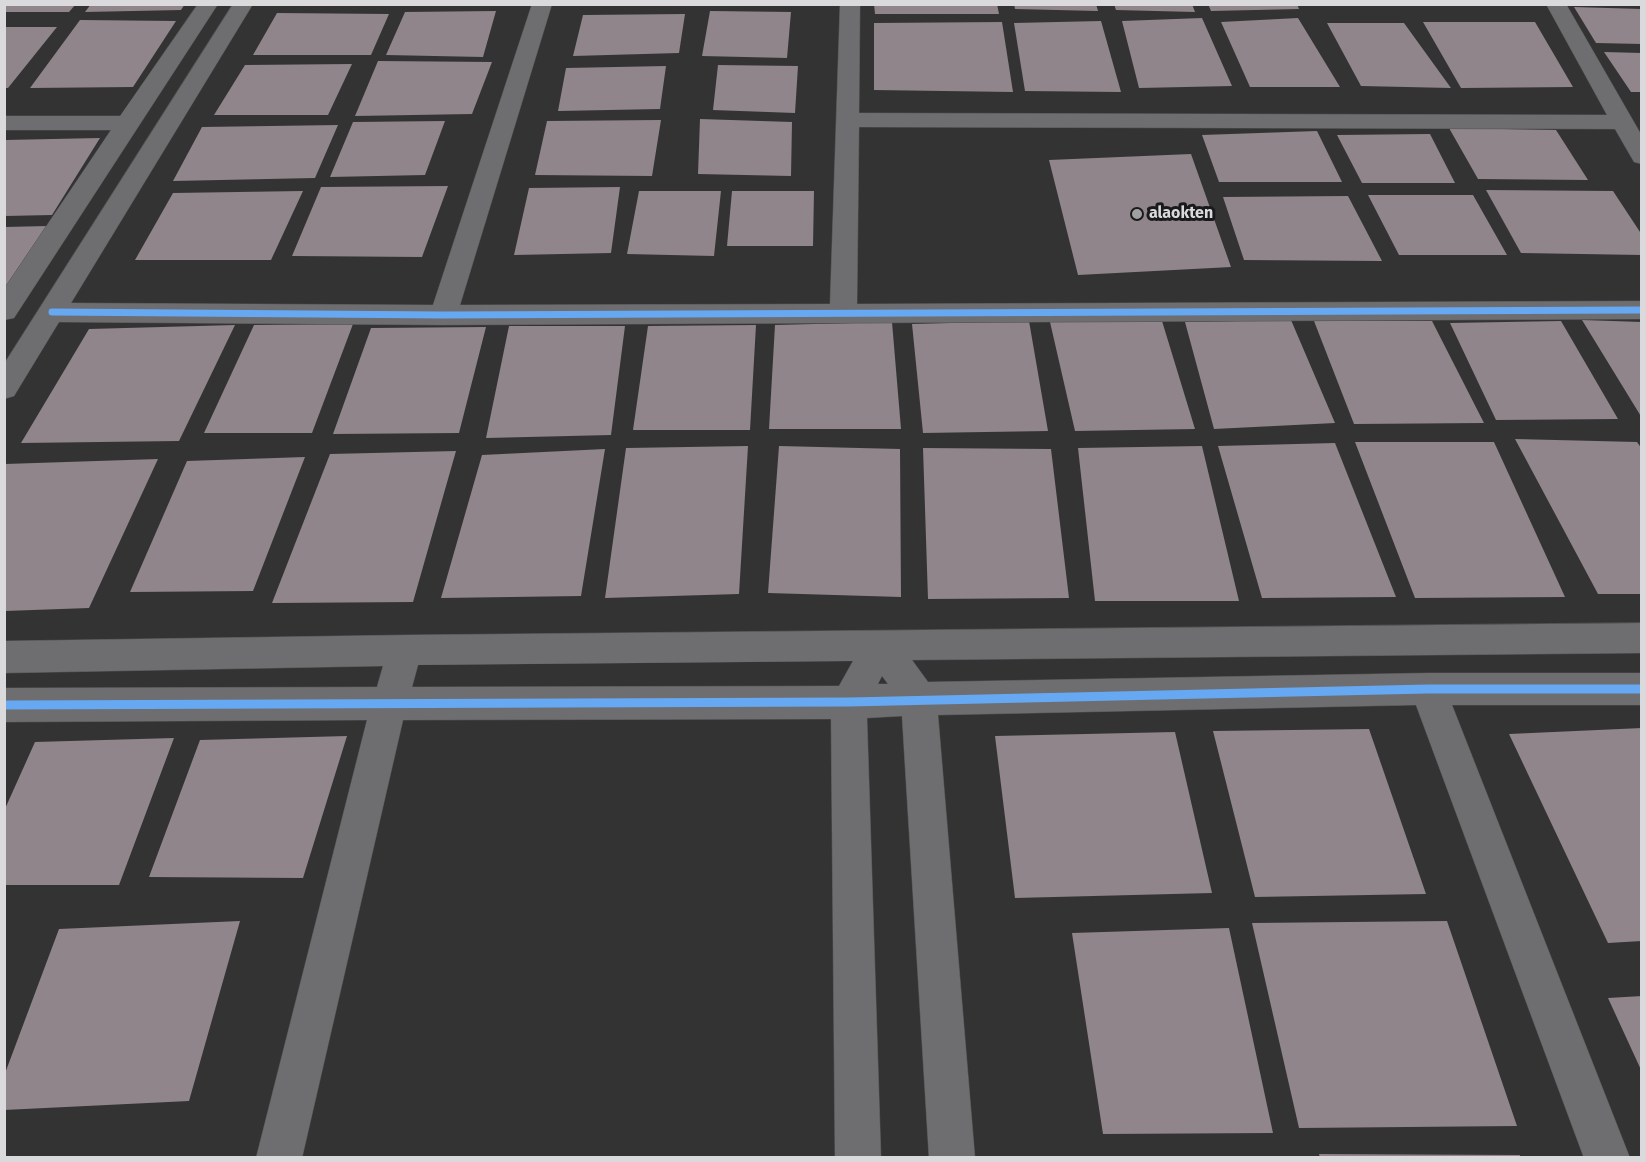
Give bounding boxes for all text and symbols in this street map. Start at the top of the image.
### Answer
place label: alaokten [1149,204,1213,224]
marker: alaokten [1130,207,1144,221]

